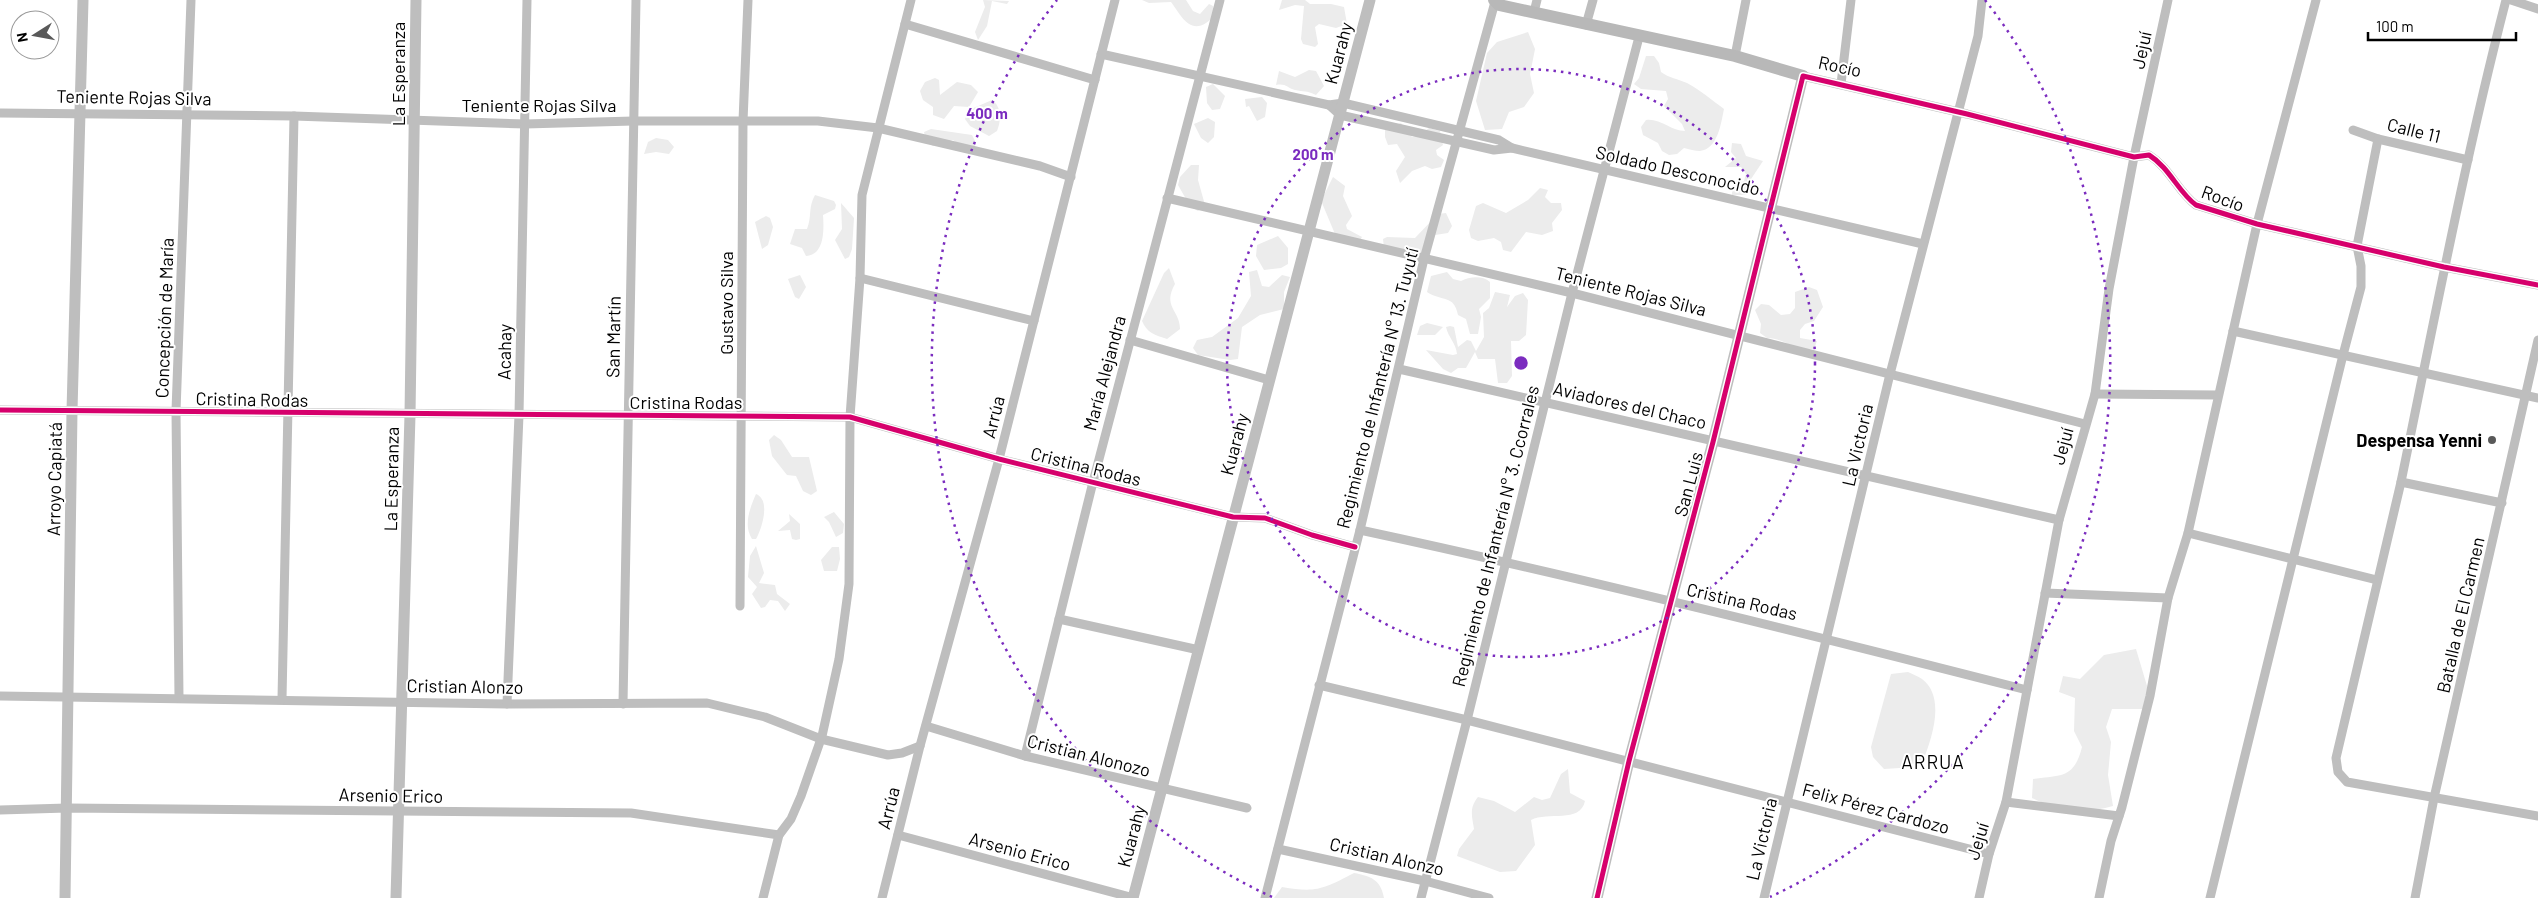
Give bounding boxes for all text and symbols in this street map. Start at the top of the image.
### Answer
north arrow [10,10,60,60]
scale bar [2368,10,2516,42]
text: 100 m [2376,17,2414,35]
street label: Kuarahy [1319,20,1357,86]
street label: La Esperanza [387,22,409,126]
street label: Jejuí [2126,29,2156,71]
text: N [13,31,31,44]
street label: Rocío [1816,51,1864,81]
street label: Teniente Rojas Silva [56,85,212,109]
street label: Teniente Rojas Silva [461,94,617,116]
text: 400 m [966,104,1008,122]
street label: Calle 11 [2385,113,2443,147]
street label: Soldado Desconocido [1594,140,1762,200]
text: 200 m [1292,145,1334,163]
street label: Rocío [2199,180,2247,216]
street label: Concepción de María [150,237,178,399]
street label: Regimiento de Infantería N° 13. Tuyutí [1331,245,1423,531]
street label: Gustavo Silva [715,251,737,355]
street label: Teniente Rojas Silva [1553,262,1709,320]
street label: San Martín [601,296,625,378]
street label: María Alejandra [1078,313,1130,433]
street label: Acahay [493,324,515,380]
centre of rings [1512,354,1530,372]
street label: Aviadores del Chaco [1551,377,1709,433]
street label: Regimiento de Infantería N° 3. Ccorrales [1447,383,1543,689]
street label: Cristina Rodas [195,387,309,411]
street label: Cristina Rodas [630,391,742,413]
street label: Arrúa [977,394,1009,440]
street label: La Victoria [1837,402,1877,488]
street label: Kuarahy [1215,411,1253,477]
street label: Arroyo Capiatá [42,422,66,536]
street label: Jejuí [2046,425,2078,467]
street label: La Esperanza [379,427,403,531]
place label: Despensa Yenni [2356,429,2482,451]
marker: Despensa Yenni [2486,434,2498,446]
street label: Cristina Rodas [1029,442,1143,490]
street label: San Luis [1669,449,1707,519]
street label: Batalla de El Carmen [2431,535,2489,695]
street label: Cristina Rodas [1685,578,1799,624]
street label: Cristian Alonzo [406,674,524,698]
street label: Cristian Alonozo [1025,729,1153,781]
district label: ARRUA [1901,750,1965,773]
street label: Felix Pérez Cardozo [1800,778,1952,838]
street label: Arsenio Erico [339,783,443,807]
street label: Arrúa [872,785,904,831]
street label: La Victoria [1741,796,1781,882]
street label: Kuarahy [1112,803,1150,869]
street label: Jejuí [1961,820,1993,862]
street label: Arsenio Erico [967,827,1073,875]
street label: Cristian Alonzo [1328,832,1446,880]

